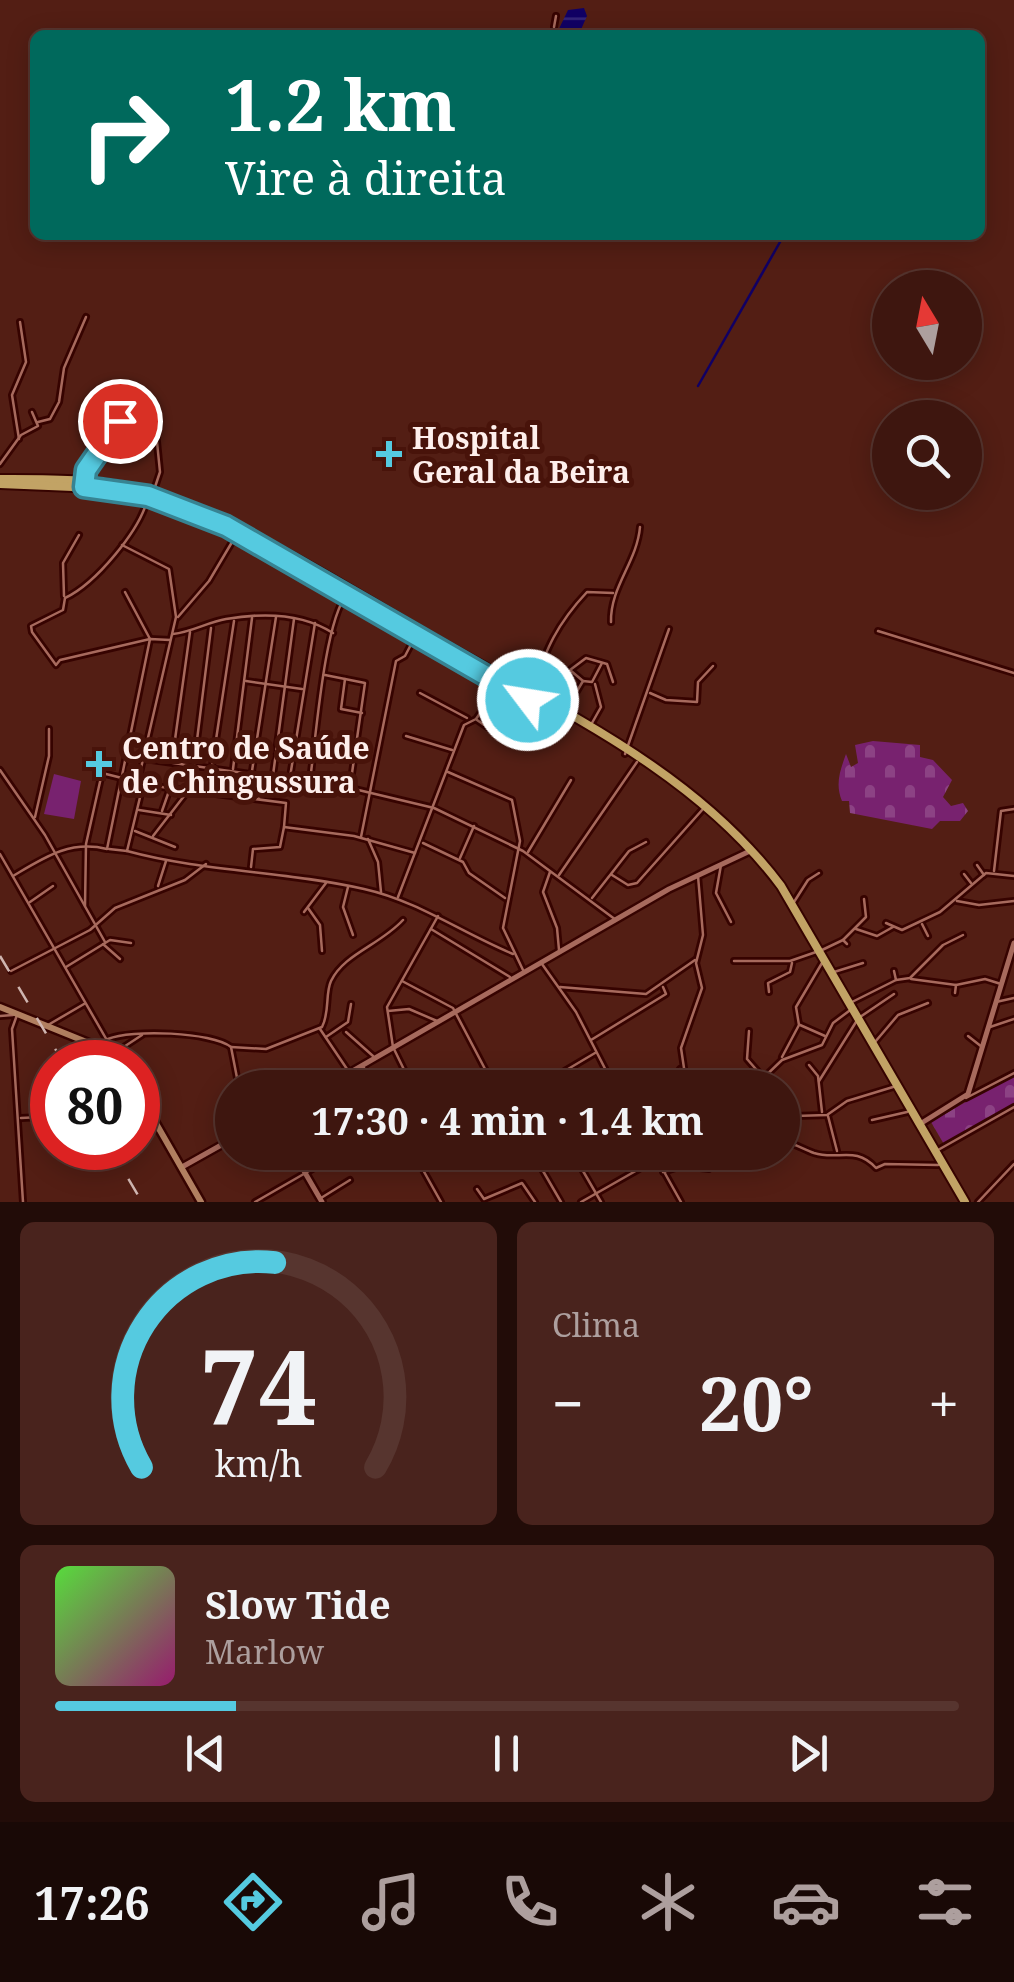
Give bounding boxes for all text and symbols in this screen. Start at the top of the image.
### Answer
text: 1.2 km [225,56,457,152]
icon: right [60,70,190,200]
text: Vire à direita [225,147,507,208]
north arrow [872,270,982,380]
map controls [872,270,982,510]
pin [78,379,163,464]
icon: arrive [93,394,148,449]
button: search [872,400,982,510]
place label: Hospital Geral da Beira [412,417,630,492]
marker: Hospital Geral da Beira [376,441,402,467]
position arrow [476,648,580,752]
place label: Centro de Saúde de Chingussura [122,727,370,802]
marker: Centro de Saúde de Chingussura [86,751,112,777]
speed limit sign: 80 [30,1040,160,1170]
text: 17:30 · 4 min · 1.4 km [311,1094,704,1146]
text: Clima [552,1303,640,1346]
text: 74 [200,1314,317,1455]
text: 20° [699,1351,813,1453]
text: − [552,1365,584,1440]
text: + [928,1365,959,1440]
text: km/h [215,1439,302,1487]
text: Slow Tide [205,1578,391,1630]
text: Marlow [205,1630,324,1673]
icon: previous [178,1726,233,1781]
icon: pause [479,1726,534,1781]
icon: next [781,1726,836,1781]
icon: directions [218,1867,288,1937]
icon: music [356,1867,426,1937]
icon: phone [495,1867,565,1937]
icon: climate [633,1867,703,1937]
icon: car [771,1867,841,1937]
icon: filters [910,1867,980,1937]
text: 17:26 [34,1872,150,1933]

